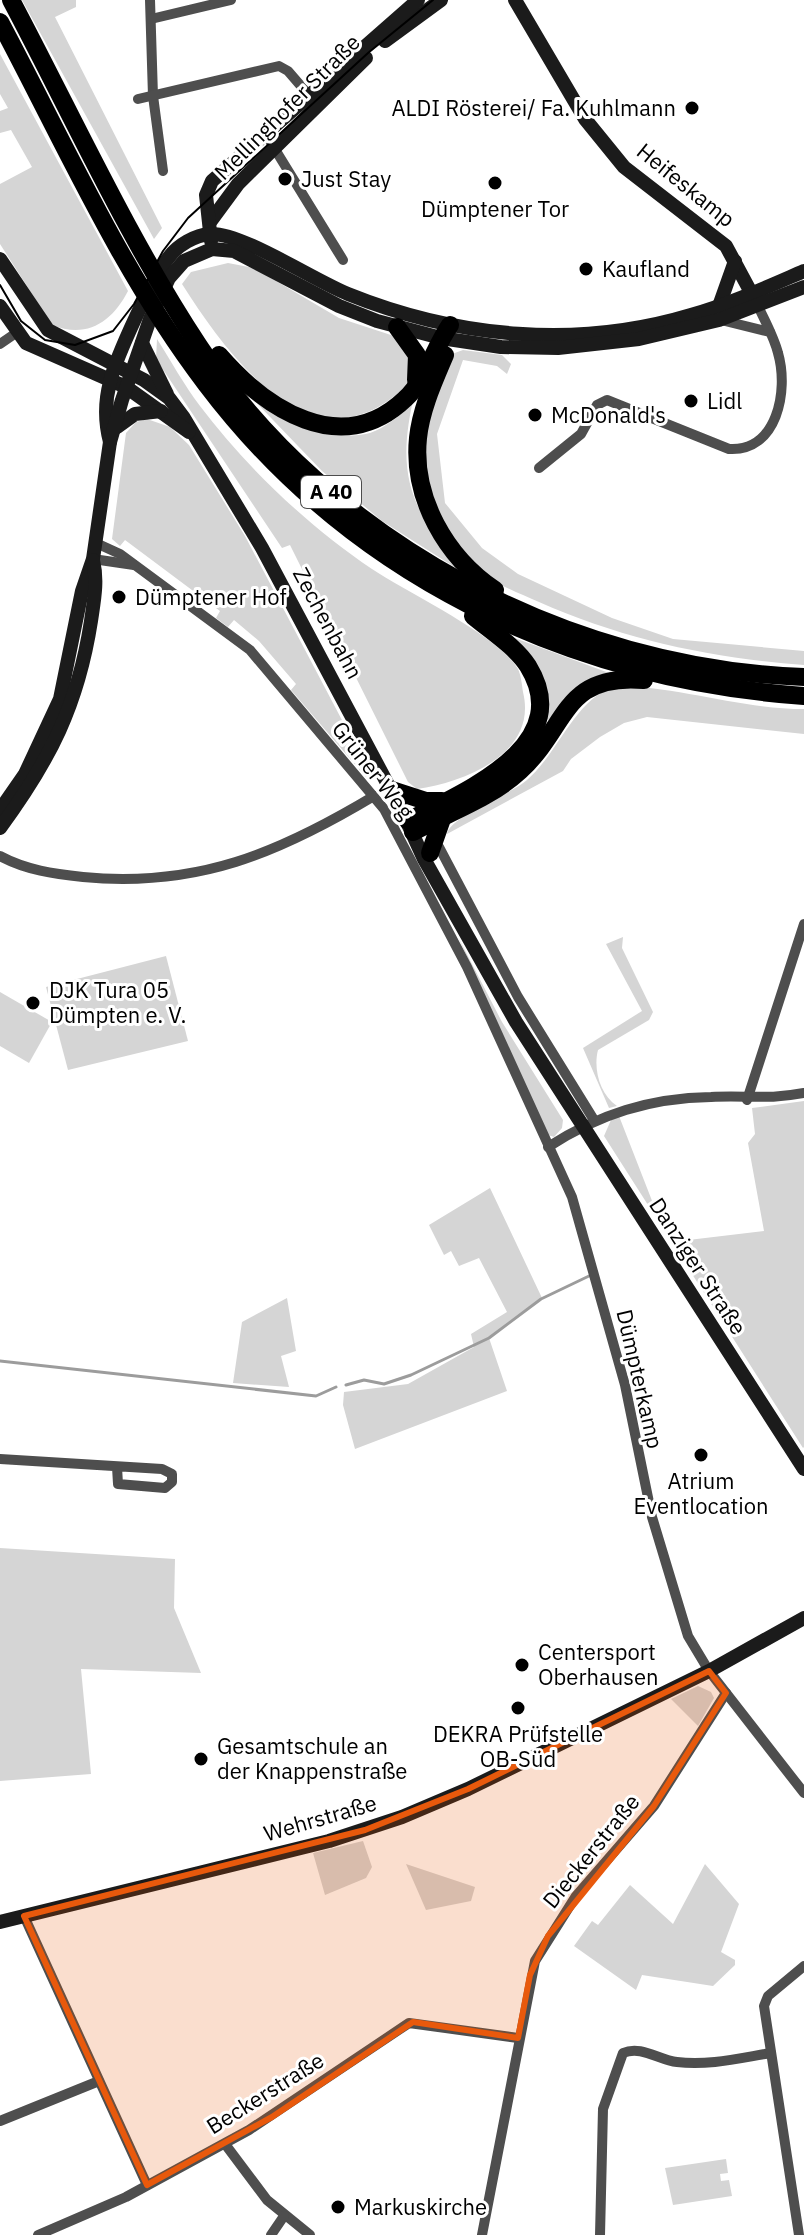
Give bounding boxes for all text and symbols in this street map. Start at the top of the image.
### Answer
street label: Mellinghofer Straße [207,27,366,186]
place label: ALDI Rösterei/ Fa. Kuhlmann [391,93,676,122]
marker: ALDI Rösterei/ Fa. Kuhlmann [683,99,701,117]
street label: Heifeskamp [631,136,741,233]
place label: Just Stay [301,164,391,193]
marker: Just Stay [276,170,294,188]
marker: Dümptener Tor [486,174,504,192]
place label: Dümptener Tor [421,194,569,223]
place label: Kaufland [602,254,690,283]
marker: Kaufland [577,260,595,278]
place label: Lidl [707,386,742,415]
marker: Lidl [682,392,700,410]
place label: McDonald's [551,400,666,429]
marker: McDonald's [526,406,544,424]
road number: A 40 [301,476,361,508]
street label: Zechenbahn [287,562,370,684]
place label: Dümptener Hof [135,582,287,611]
marker: Dümptener Hof [110,588,128,606]
street label: Grüner Weg [326,715,421,825]
place label: DJK Tura 05 Dümpten e. V. [49,975,186,1029]
marker: DJK Tura 05 Dümpten e. V. [24,994,42,1012]
street label: Danziger Straße [643,1192,754,1340]
street label: Dümpterkamp [610,1306,671,1451]
marker: Atrium Eventlocation [692,1446,710,1464]
place label: Atrium Eventlocation [634,1466,768,1520]
place label: Centersport Oberhausen [538,1637,659,1691]
marker: Centersport Oberhausen [513,1656,531,1674]
marker: DEKRA Prüfstelle OB-Süd [509,1699,527,1717]
place label: DEKRA Prüfstelle OB-Süd [433,1719,603,1773]
place label: Gesamtschule an der Knappenstraße [217,1731,407,1785]
marker: Gesamtschule an der Knappenstraße [192,1750,210,1768]
street label: Wehrstraße [260,1788,380,1847]
street label: Dieckerstraße [536,1788,646,1914]
street label: Beckerstraße [201,2045,329,2140]
place label: Markuskirche [354,2192,487,2221]
marker: Markuskirche [329,2198,347,2216]

